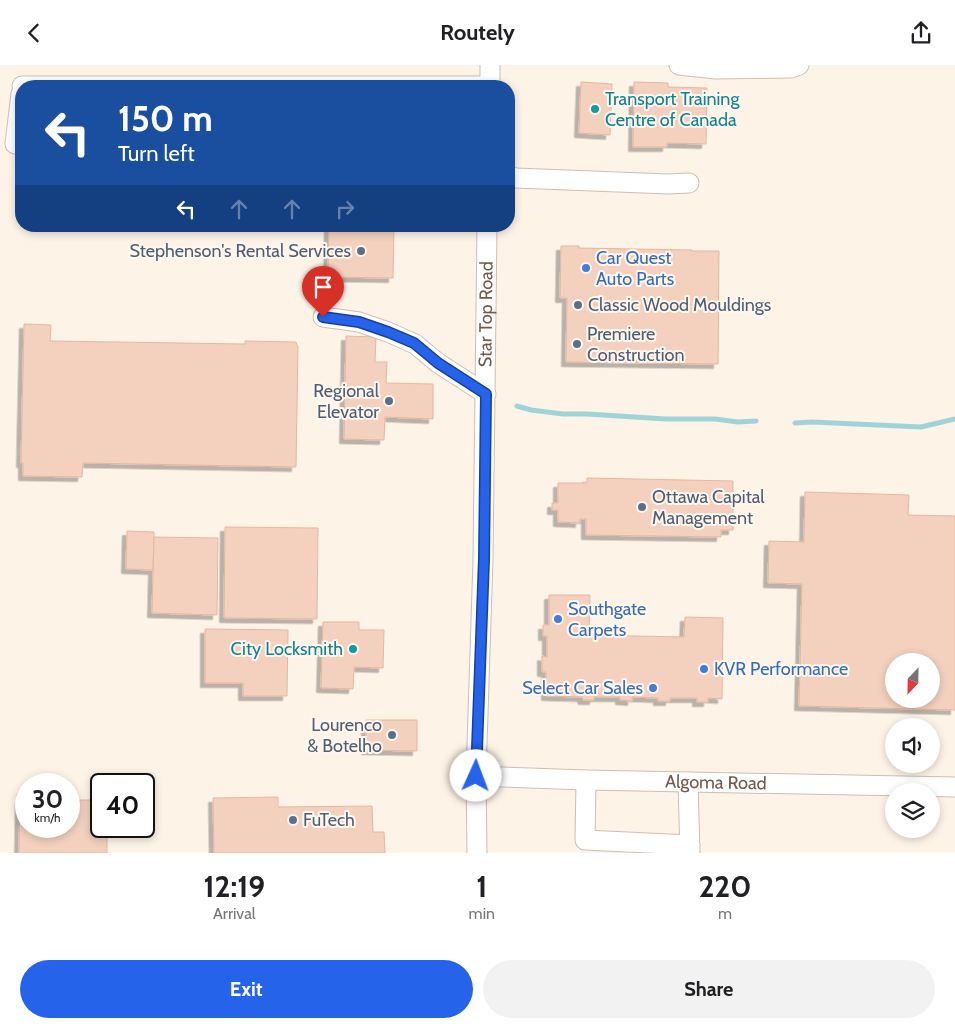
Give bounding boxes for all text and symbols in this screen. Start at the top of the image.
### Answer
icon: back [20,19,48,47]
text: Routely [440,19,515,46]
icon: share [907,19,935,47]
place label: Transport Training Centre of Canada [605,88,740,131]
text: 150 m [118,97,213,140]
icon: left [35,100,100,165]
marker: Transport Training Centre of Canada [589,103,601,115]
text: Turn left [118,140,195,167]
icon: left [172,195,200,223]
icon: ahead [225,195,253,223]
icon: ahead [278,195,306,223]
icon: right [331,195,359,223]
place label: Stephenson's Rental Services [130,240,351,262]
marker: Stephenson's Rental Services [355,245,367,257]
place label: Car Quest Auto Parts [596,247,674,290]
street label: Star Top Road [474,261,498,367]
marker: Car Quest Auto Parts [580,262,592,274]
pin [302,266,344,317]
icon: arrive [309,273,337,301]
place label: Classic Wood Mouldings [588,294,771,316]
marker: Classic Wood Mouldings [572,299,584,311]
place label: Premiere Construction [587,323,684,366]
marker: Premiere Construction [571,338,583,350]
place label: Regional Elevator [313,380,380,423]
marker: Regional Elevator [383,395,395,407]
place label: Ottawa Capital Management [652,486,765,529]
marker: Ottawa Capital Management [636,501,648,513]
place label: Southgate Carpets [568,598,646,641]
marker: Southgate Carpets [552,613,564,625]
place label: City Locksmith [230,638,343,660]
marker: City Locksmith [347,643,359,655]
north arrow [885,653,940,707]
map controls [885,653,940,838]
place label: KVR Performance [714,658,848,680]
marker: KVR Performance [698,663,710,675]
place label: Select Car Sales [522,677,643,699]
marker: Select Car Sales [647,682,659,694]
place label: Lourenco & Botelho [307,714,382,757]
button: sound [885,718,940,773]
marker: Lourenco & Botelho [386,729,398,741]
position arrow [449,749,501,801]
street label: Algoma Road [665,771,767,794]
speed limit sign: 40 [90,773,155,838]
button: layers [885,783,940,838]
text: 30 [32,784,63,814]
place label: FuTech [303,809,355,831]
text: km/h [34,810,61,825]
marker: FuTech [287,814,299,826]
text: 12:19 [204,868,265,905]
text: 1 [476,868,487,905]
text: 220 [699,868,751,905]
text: Arrival [213,904,256,923]
text: min [469,904,495,923]
text: m [718,904,732,923]
button: Exit [20,960,473,1018]
button: Share [483,960,935,1018]

